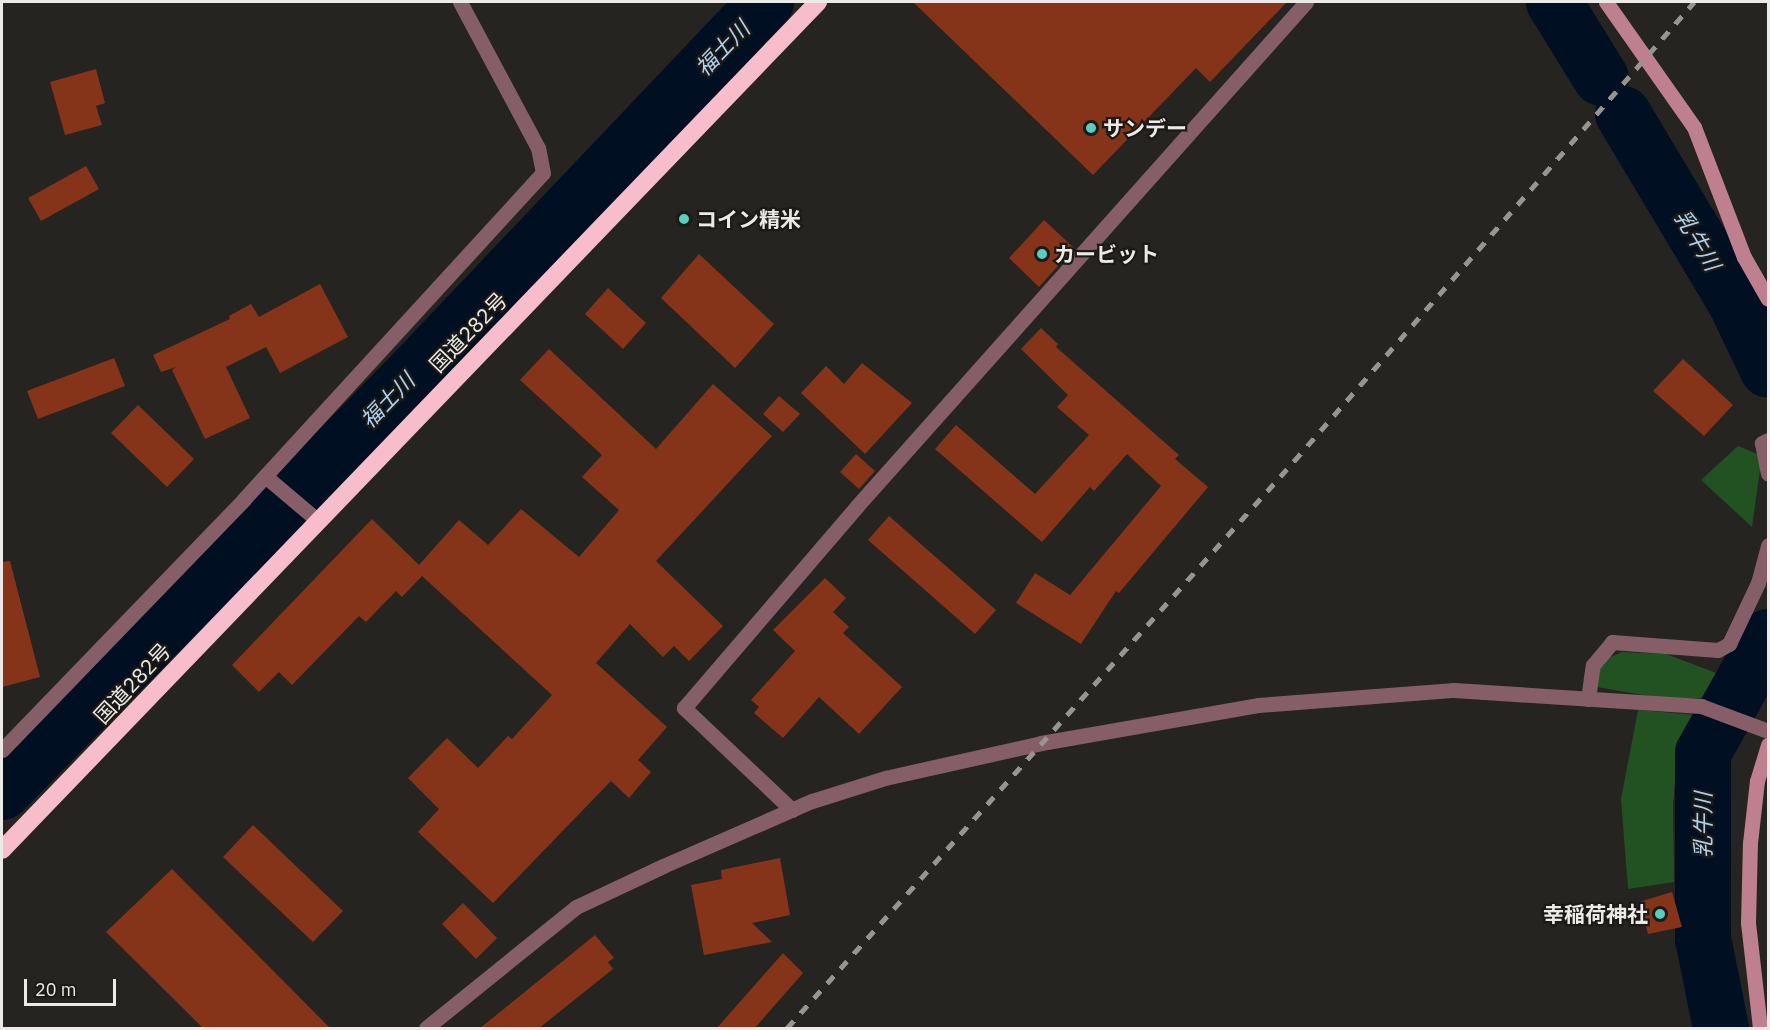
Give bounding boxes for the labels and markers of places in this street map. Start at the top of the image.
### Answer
place label: サンデー [1103,115,1187,141]
marker: サンデー [1084,121,1098,135]
place label: コイン精米 [696,206,801,232]
marker: コイン精米 [677,212,691,226]
place label: カービット [1054,241,1159,267]
marker: カービット [1035,247,1049,261]
place label: 幸稲荷神社 [1543,901,1648,927]
marker: 幸稲荷神社 [1653,907,1667,921]

